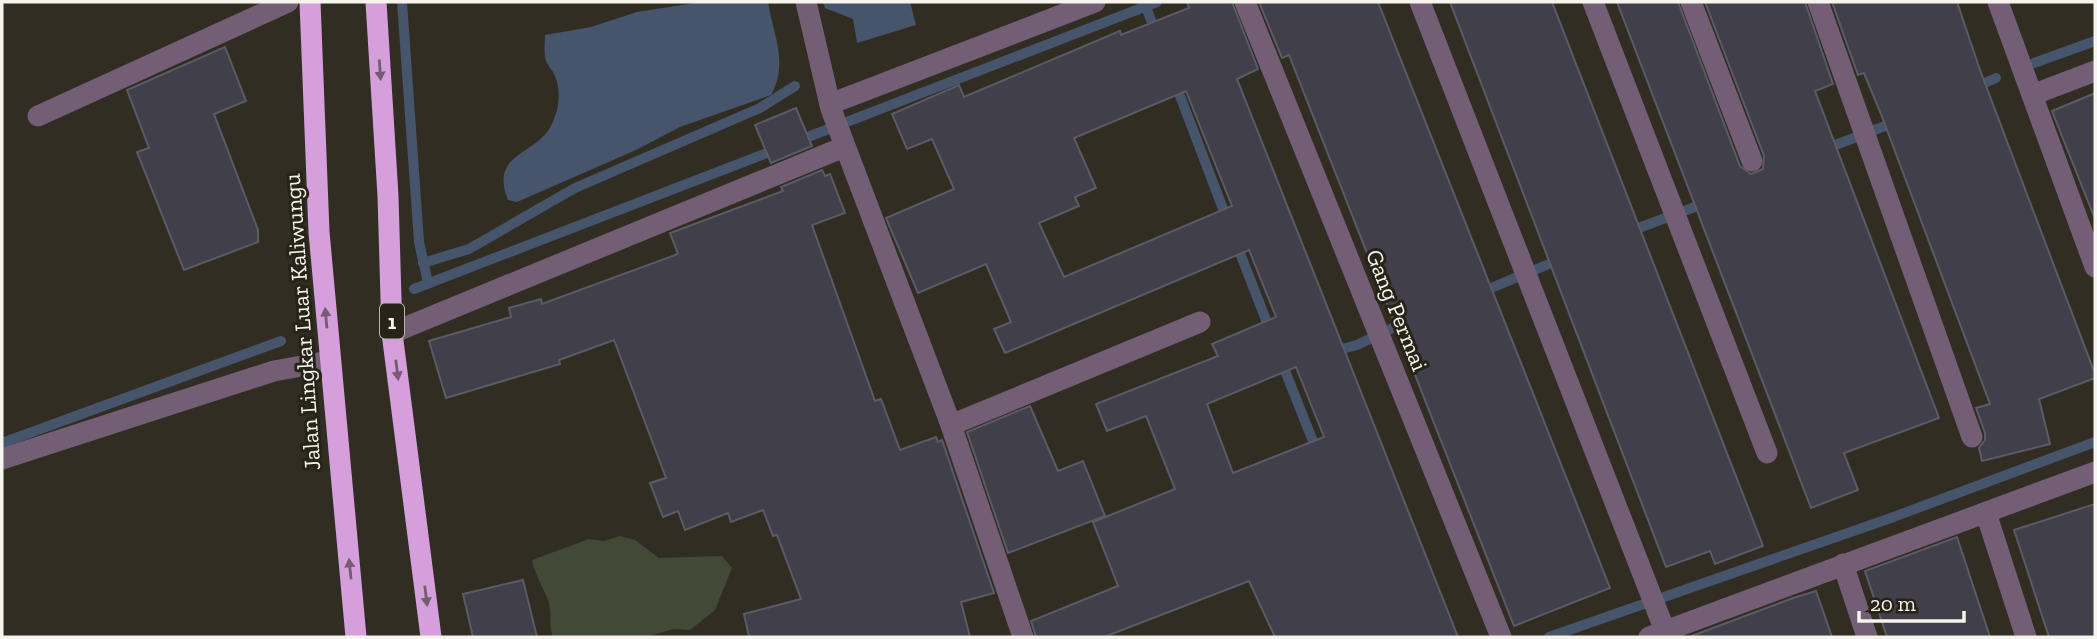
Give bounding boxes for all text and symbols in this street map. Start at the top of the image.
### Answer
one-way arrow [375,59,386,81]
street label: Jalan Lingkar Luar Kaliwungu [278,173,326,471]
street label: Gang Permai [1360,245,1434,375]
road number: 1 [380,304,404,338]
one-way arrow [320,307,331,329]
one-way arrow [391,359,402,381]
one-way arrow [344,558,355,580]
scale bar [1859,580,1964,624]
one-way arrow [420,585,431,607]
text: 20 m [1870,591,1916,616]

